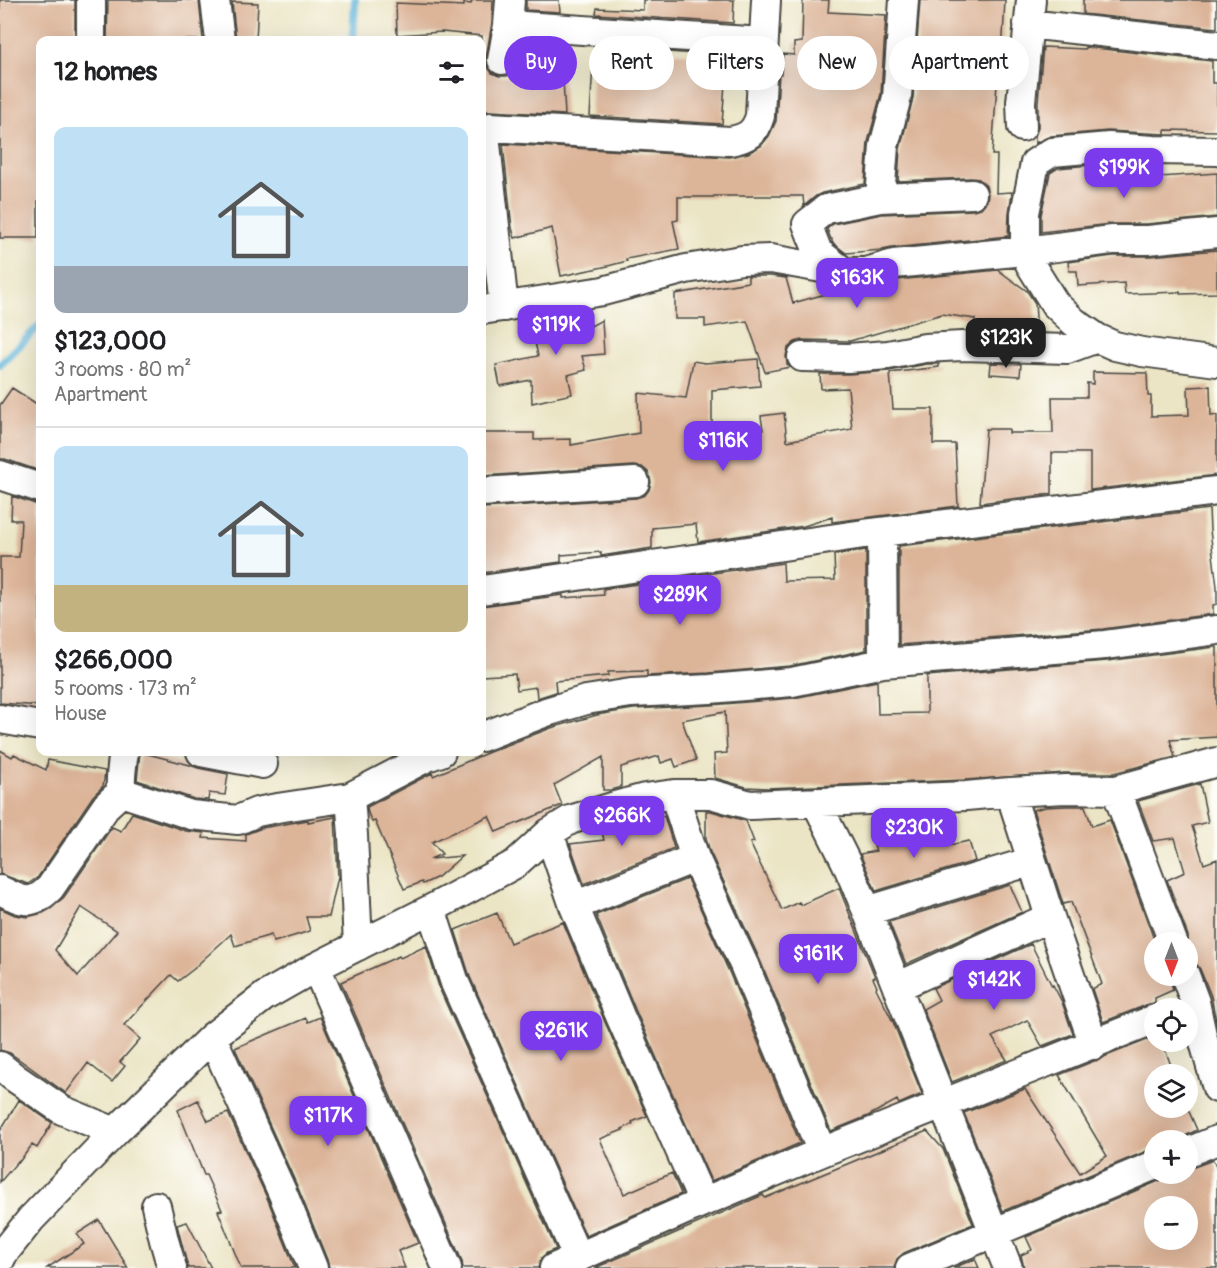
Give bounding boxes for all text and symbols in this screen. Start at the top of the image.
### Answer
chip: Buy [504,36,577,90]
chip: Rent [589,36,674,90]
chip: Filters [686,36,785,90]
chip: New [797,36,877,90]
chip: Apartment [889,36,1029,90]
text: 12 homes [54,56,157,88]
icon: filters [435,56,468,89]
pin: $199K [1082,148,1166,199]
text: $199K [1098,155,1150,180]
icon: home [207,166,315,274]
pin: $163K [815,258,899,309]
text: $163K [830,265,884,290]
pin: $119K [514,305,598,356]
text: $119K [532,312,580,337]
pin: $123K [964,318,1048,369]
text: $123,000 [54,325,166,357]
text: $123K [980,325,1032,350]
text: 3 rooms · 80 m² [54,357,191,382]
text: Apartment [54,382,147,407]
pin: $116K [681,421,765,472]
text: $116K [698,428,748,453]
icon: home [207,485,315,593]
pin: $289K [638,575,722,626]
text: $289K [653,582,707,607]
text: $266,000 [54,644,173,676]
text: 5 rooms · 173 m² [54,676,197,701]
text: House [54,701,106,726]
pin: $266K [580,796,664,847]
text: $266K [593,803,651,828]
pin: $230K [872,808,956,859]
text: $230K [885,815,943,840]
north arrow [1144,932,1198,986]
map controls [1144,932,1198,1250]
pin: $161K [776,934,860,985]
text: $161K [793,941,843,966]
pin: $142K [952,960,1036,1011]
text: $142K [967,967,1021,992]
button: locate [1144,998,1198,1052]
pin: $261K [519,1011,603,1062]
text: $261K [534,1018,588,1043]
button: layers [1144,1064,1198,1118]
pin: $117K [286,1096,370,1147]
text: $117K [303,1103,353,1128]
button: + [1144,1130,1198,1184]
button: − [1144,1196,1198,1250]

